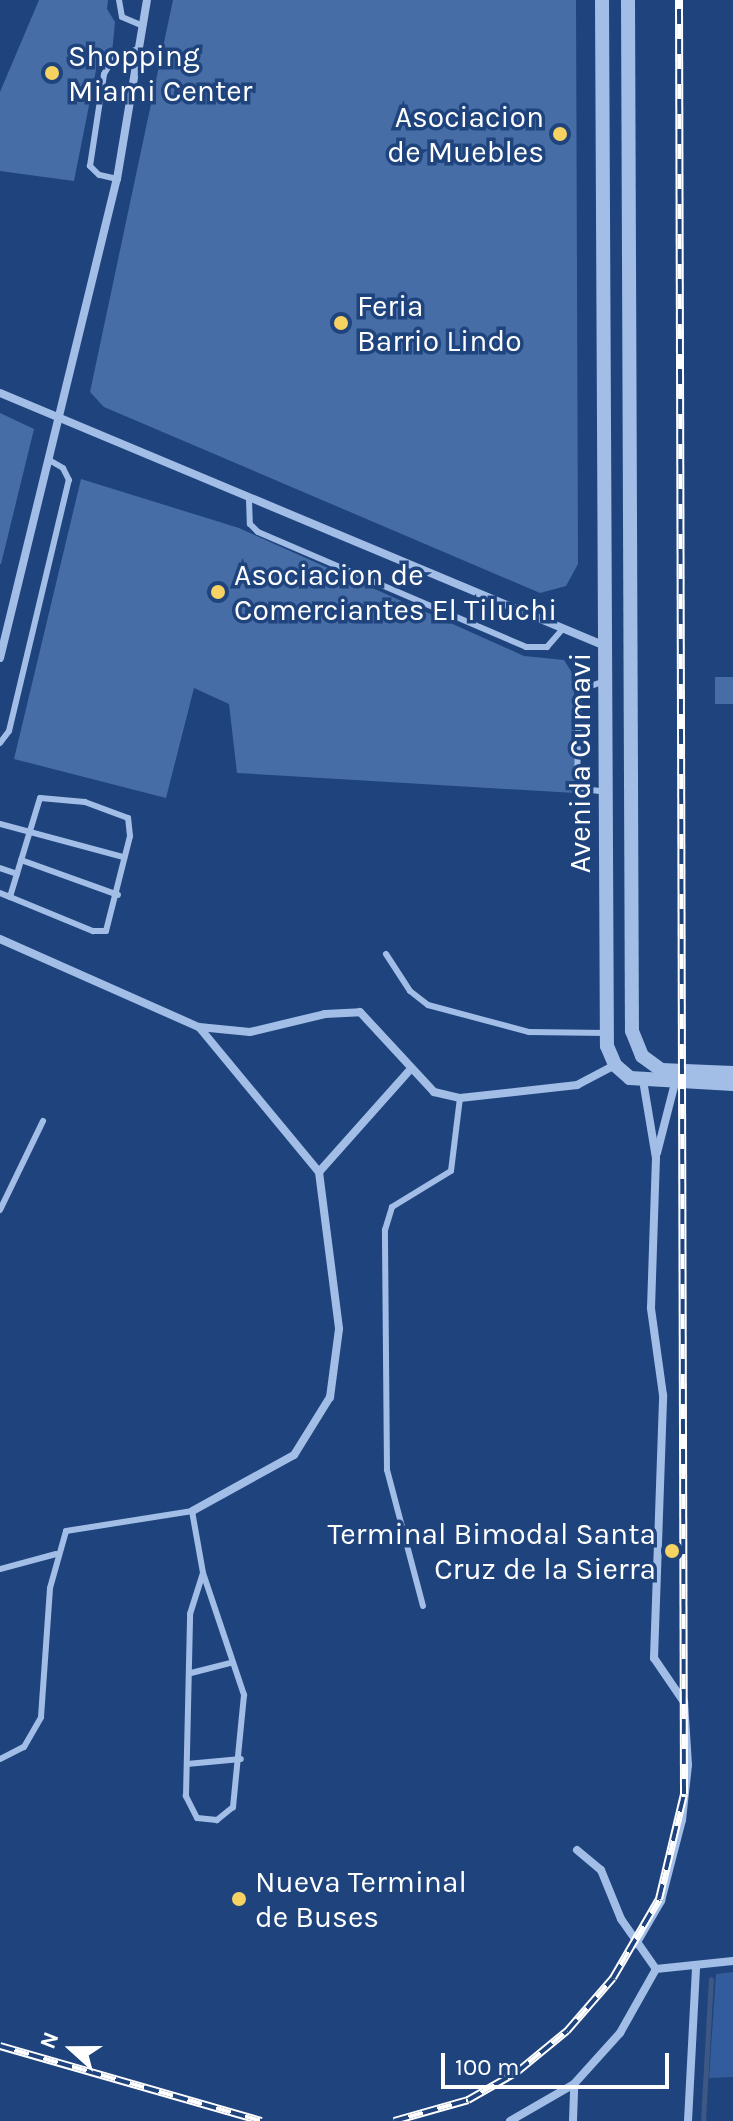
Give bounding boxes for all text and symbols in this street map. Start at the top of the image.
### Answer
place label: Shopping Miami Center [68,38,252,108]
marker: Shopping Miami Center [43,64,61,82]
place label: Asociacion de Muebles [387,99,544,170]
marker: Asociacion de Muebles [551,125,569,143]
place label: Feria Barrio Lindo [357,288,522,358]
marker: Feria Barrio Lindo [332,314,350,332]
place label: Asociacion de Comerciantes El Tiluchi [234,557,557,628]
marker: Asociacion de Comerciantes El Tiluchi [209,583,227,601]
street label: Avenida Cumavi [562,653,598,873]
place label: Terminal Bimodal Santa Cruz de la Sierra [327,1516,656,1586]
marker: Terminal Bimodal Santa Cruz de la Sierra [663,1542,681,1560]
place label: Nueva Terminal de Buses [255,1864,467,1934]
marker: Nueva Terminal de Buses [230,1890,248,1908]
north arrow [32,2009,112,2089]
text: N [35,2028,65,2052]
scale bar [445,2037,673,2087]
text: 100 m [455,2053,520,2081]

